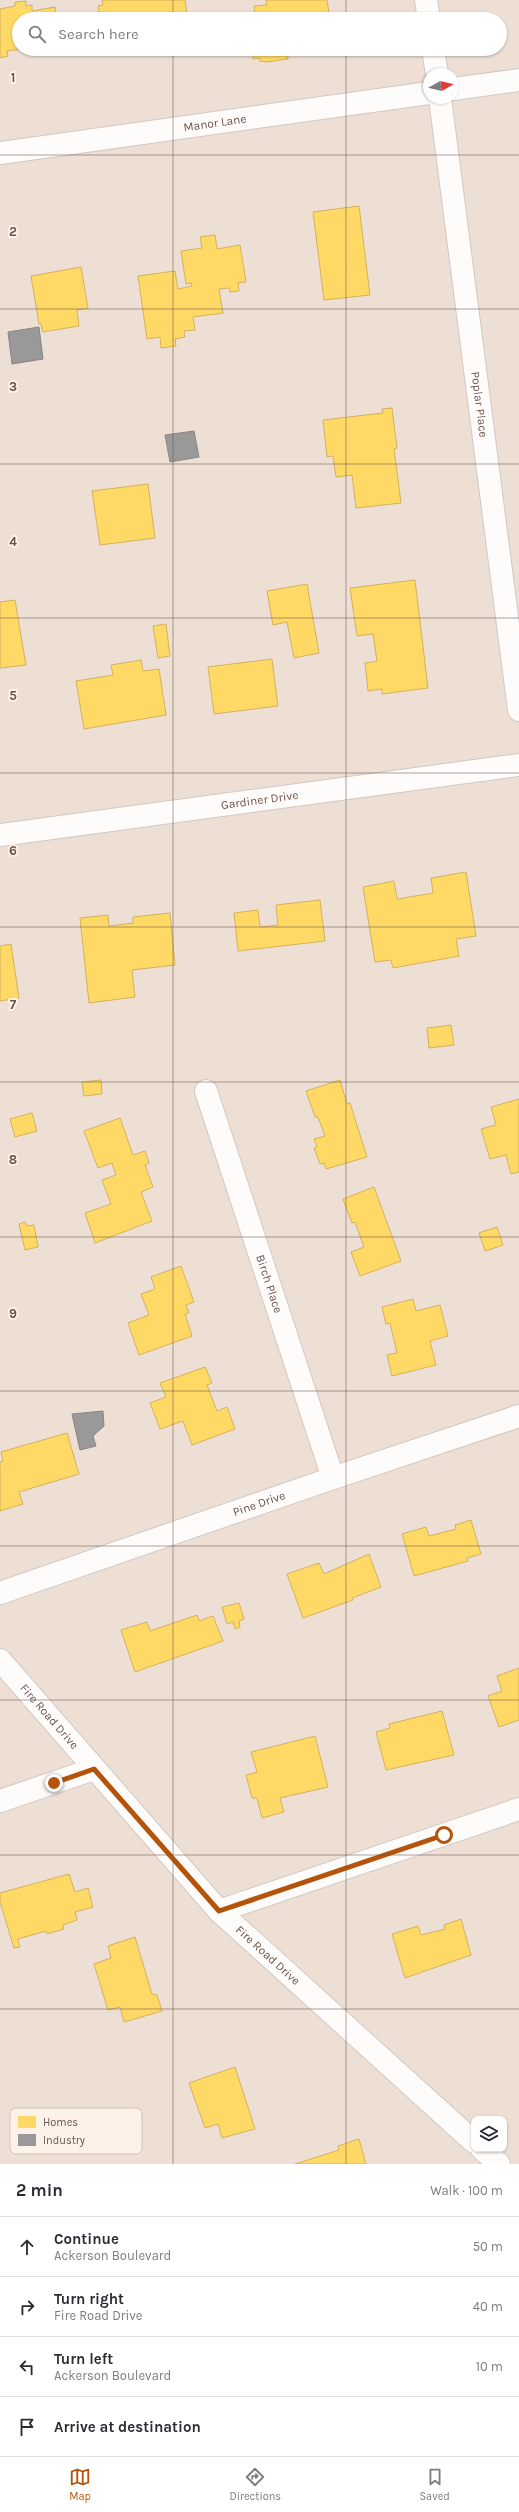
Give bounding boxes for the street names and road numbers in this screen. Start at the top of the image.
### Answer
street label: Manor Lane [183,112,247,134]
street label: Poplar Place [468,371,491,438]
street label: Gardiner Drive [220,788,299,812]
street label: Birch Place [253,1253,285,1315]
street label: Pine Drive [231,1488,287,1519]
street label: Fire Road Drive [17,1681,81,1752]
street label: Fire Road Drive [233,1923,303,1988]

